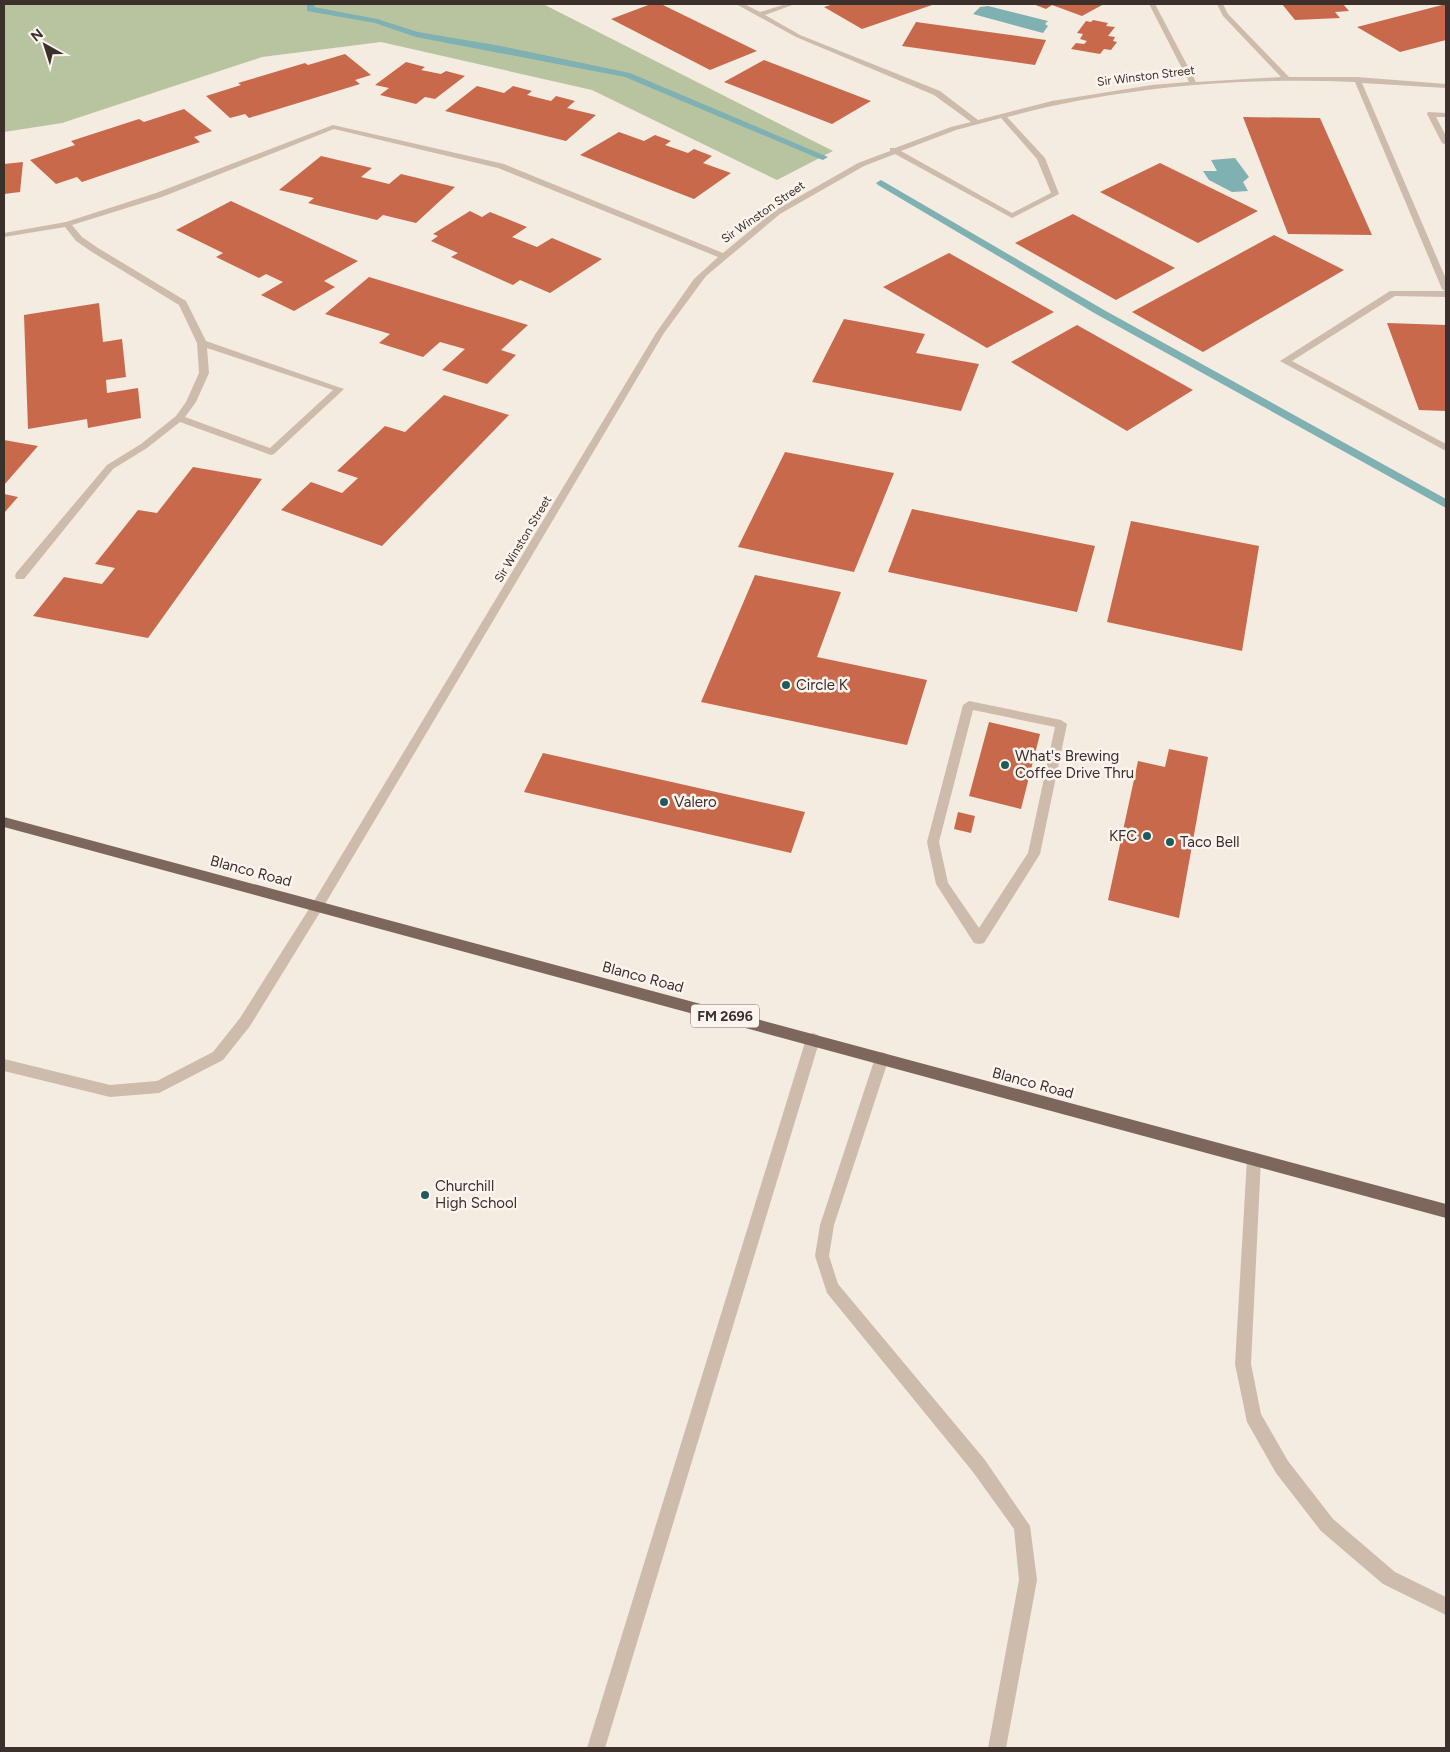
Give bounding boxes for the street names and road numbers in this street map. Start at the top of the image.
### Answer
street label: Sir Winston Street [1096,63,1196,89]
street label: Sir Winston Street [719,178,808,246]
street label: Sir Winston Street [492,493,555,585]
street label: Blanco Road [208,851,294,891]
street label: Blanco Road [600,957,686,997]
road number: FM 2696 [691,1004,759,1028]
street label: Blanco Road [990,1063,1076,1103]

